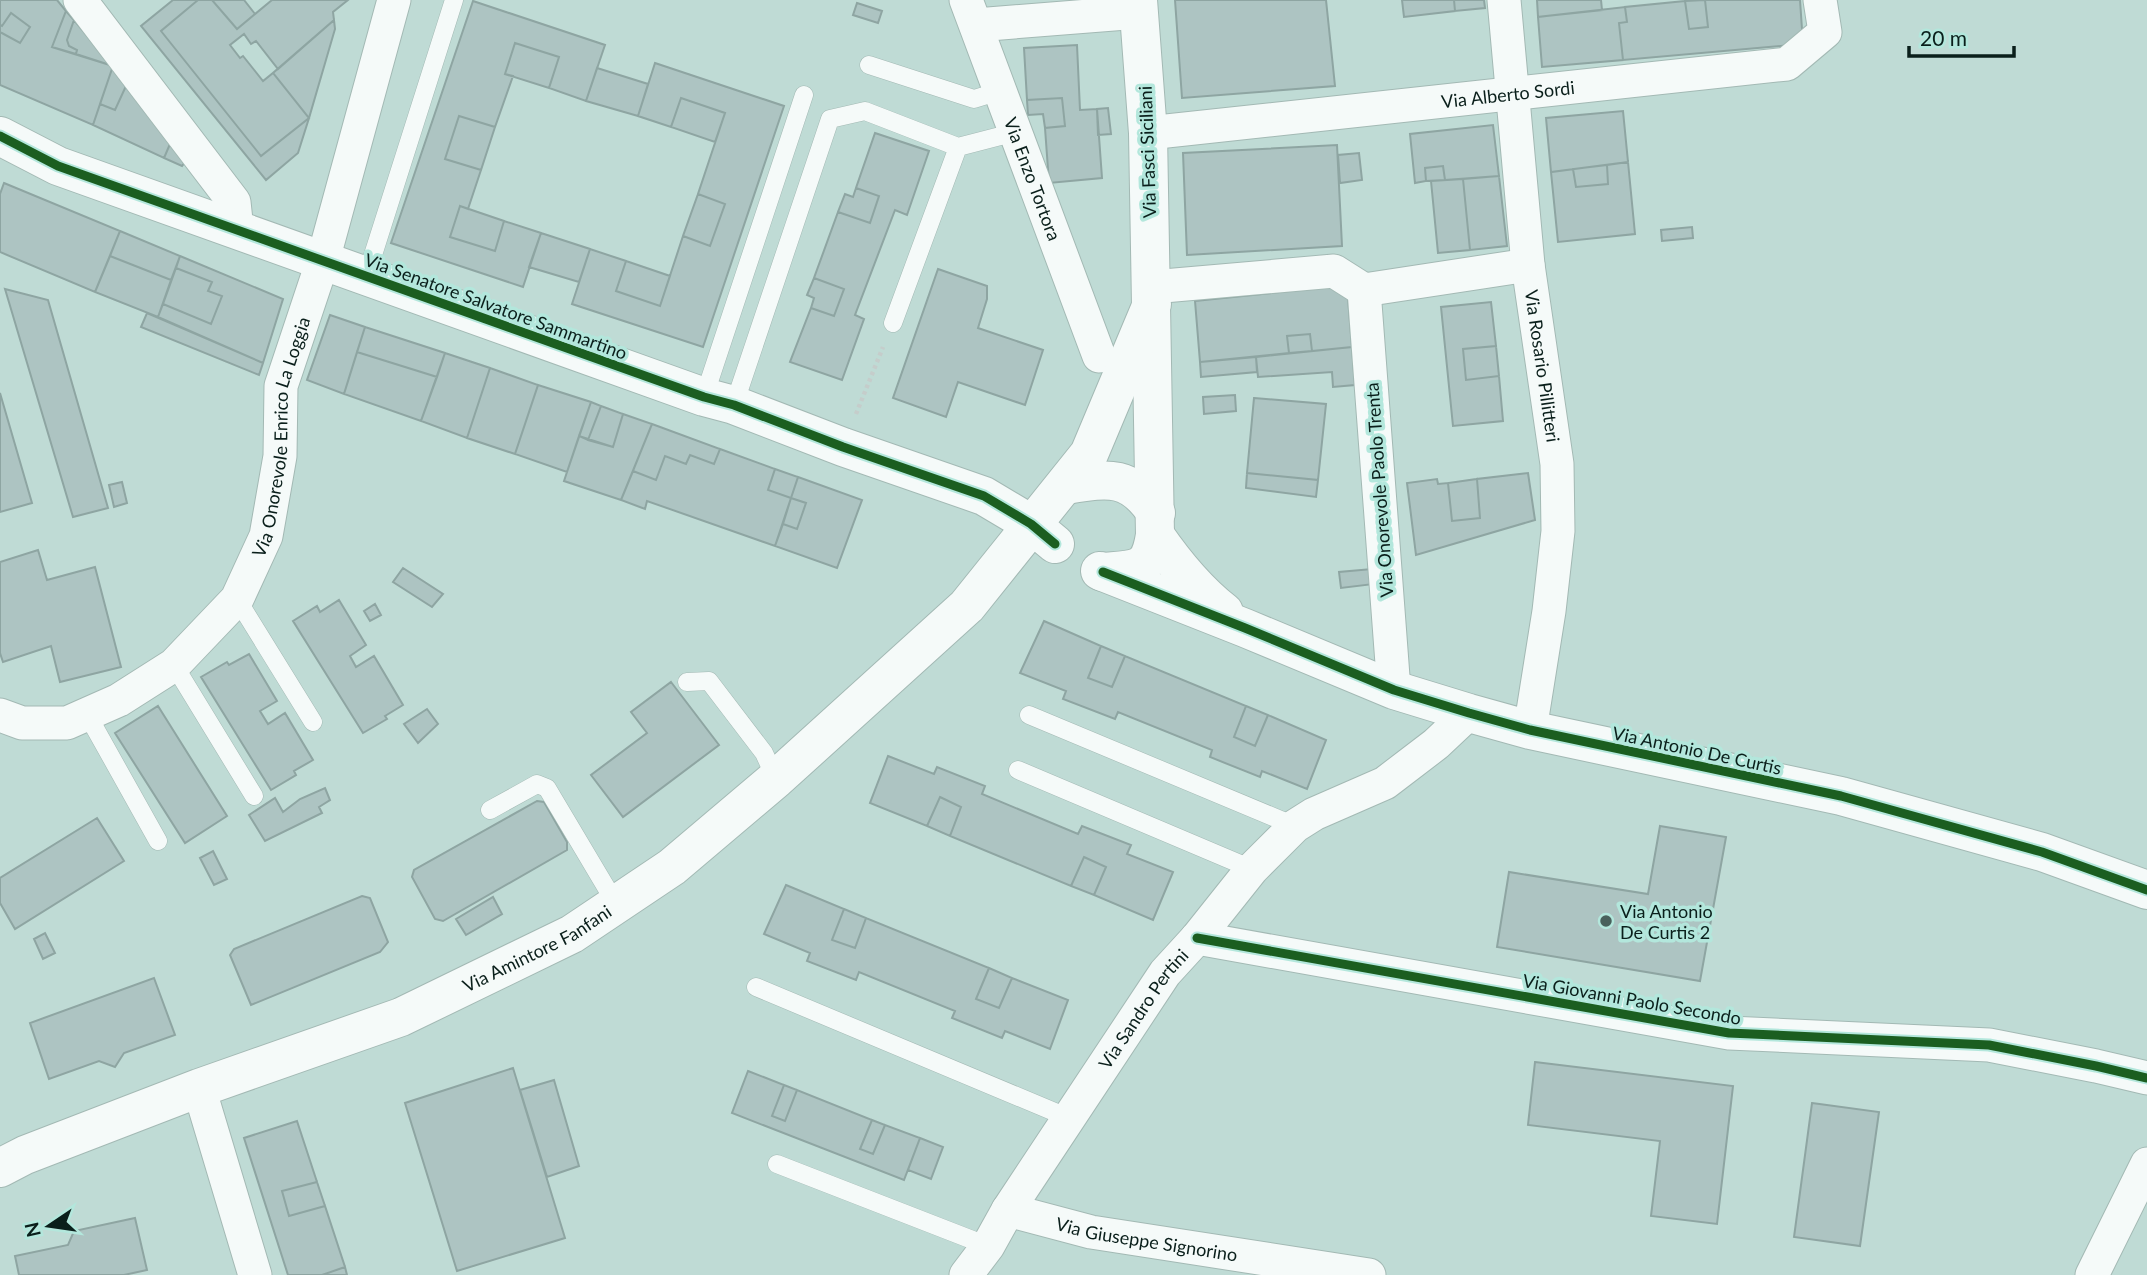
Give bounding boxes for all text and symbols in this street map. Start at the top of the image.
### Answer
scale bar [1909,14,2014,58]
text: 20 m [1920,25,1967,50]
street label: Via Alberto Sordi [1440,76,1576,112]
street label: Via Fasci Siciliani [1134,86,1160,218]
street label: Via Enzo Tortora [1000,114,1066,244]
street label: Via Senatore Salvatore Sammartino [362,248,630,364]
street label: Via Rosario Pillitteri [1521,288,1565,444]
street label: Via Onorevole Enrico La Loggia [247,314,314,560]
street label: Via Onorevole Paolo Trenta [1361,382,1397,598]
street label: Via Antonio De Curtis [1610,721,1784,779]
street label: Via Amintore Fanfani [459,900,615,996]
place label: Via Antonio De Curtis 2 [1620,900,1713,943]
marker: Via Antonio De Curtis 2 [1598,913,1614,929]
street label: Via Sandro Pertini [1094,944,1193,1073]
street label: Via Giovanni Paolo Secondo [1521,969,1743,1029]
north arrow [14,1191,84,1261]
street label: Via Giuseppe Signorino [1054,1212,1239,1266]
text: N [19,1220,45,1240]

